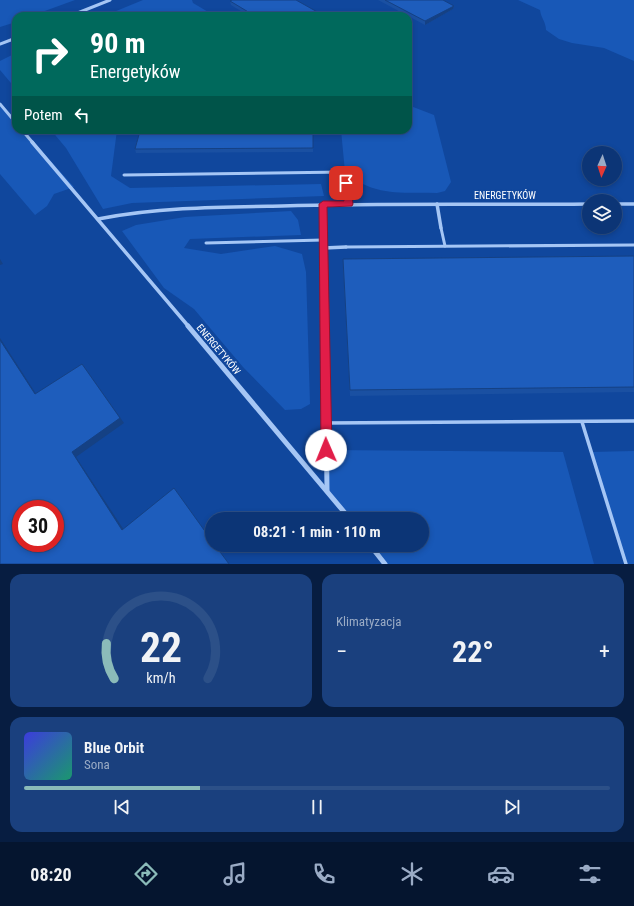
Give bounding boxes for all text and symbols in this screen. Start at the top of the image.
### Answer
text: 90 m [90,27,146,60]
icon: right [24,28,76,80]
text: Energetyków [90,61,180,82]
icon: left [71,104,93,126]
text: Potem [24,106,63,124]
north arrow [582,146,622,186]
map controls [582,146,622,234]
pin [329,166,363,200]
icon: arrive [335,172,357,194]
street label: ENERGETYKÓW [474,189,536,201]
button: layers [582,194,622,234]
street label: ENERGETYKÓW [195,321,244,377]
position arrow [305,429,347,471]
speed limit sign: 30 [12,500,64,552]
text: 08:21 · 1 min · 110 m [253,523,381,541]
text: Klimatyzacja [336,614,401,629]
text: 22 [140,622,182,671]
text: 22° [452,634,494,669]
text: − [336,639,347,664]
text: + [599,639,610,664]
text: km/h [146,669,176,685]
text: Blue Orbit [84,739,144,757]
text: Sona [84,757,110,772]
icon: previous [111,796,133,818]
icon: pause [306,796,328,818]
icon: next [501,796,523,818]
icon: directions [132,860,160,888]
icon: music [221,860,249,888]
icon: phone [310,860,338,888]
icon: climate [398,860,426,888]
icon: car [487,860,515,888]
icon: filters [576,860,604,888]
text: 08:20 [30,864,72,885]

